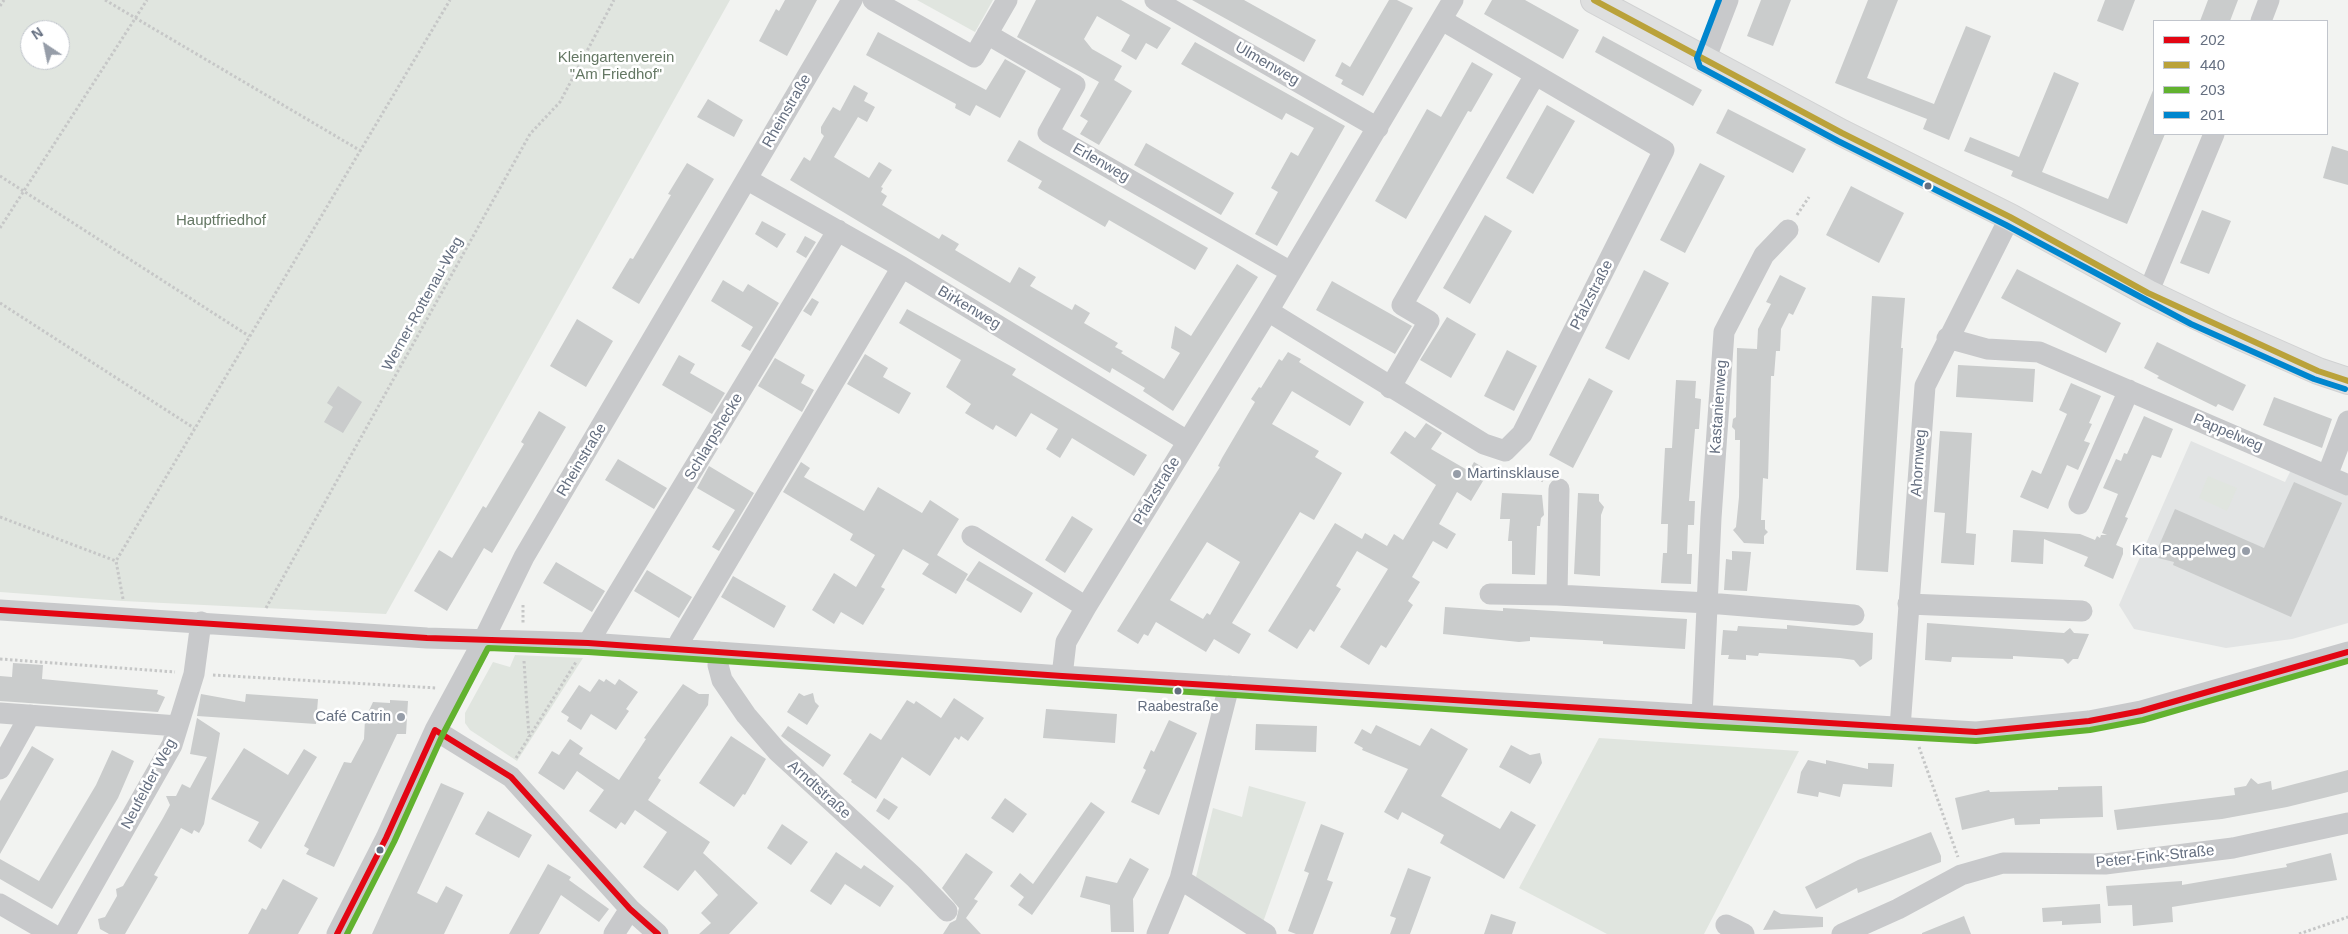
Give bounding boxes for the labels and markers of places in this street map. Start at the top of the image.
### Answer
unlabelled marker [1923,181,1933,191]
place label: Martinsklause [1467,465,1560,483]
marker: Martinsklause [1451,468,1463,480]
place label: Kita Pappelweg [2132,542,2236,560]
marker: Kita Pappelweg [2240,545,2252,557]
marker: Raabestraße [1173,686,1183,696]
place label: Raabestraße [1138,699,1218,715]
place label: Café Catrin [315,708,391,726]
marker: Café Catrin [395,711,407,723]
unlabelled marker [375,845,385,855]

